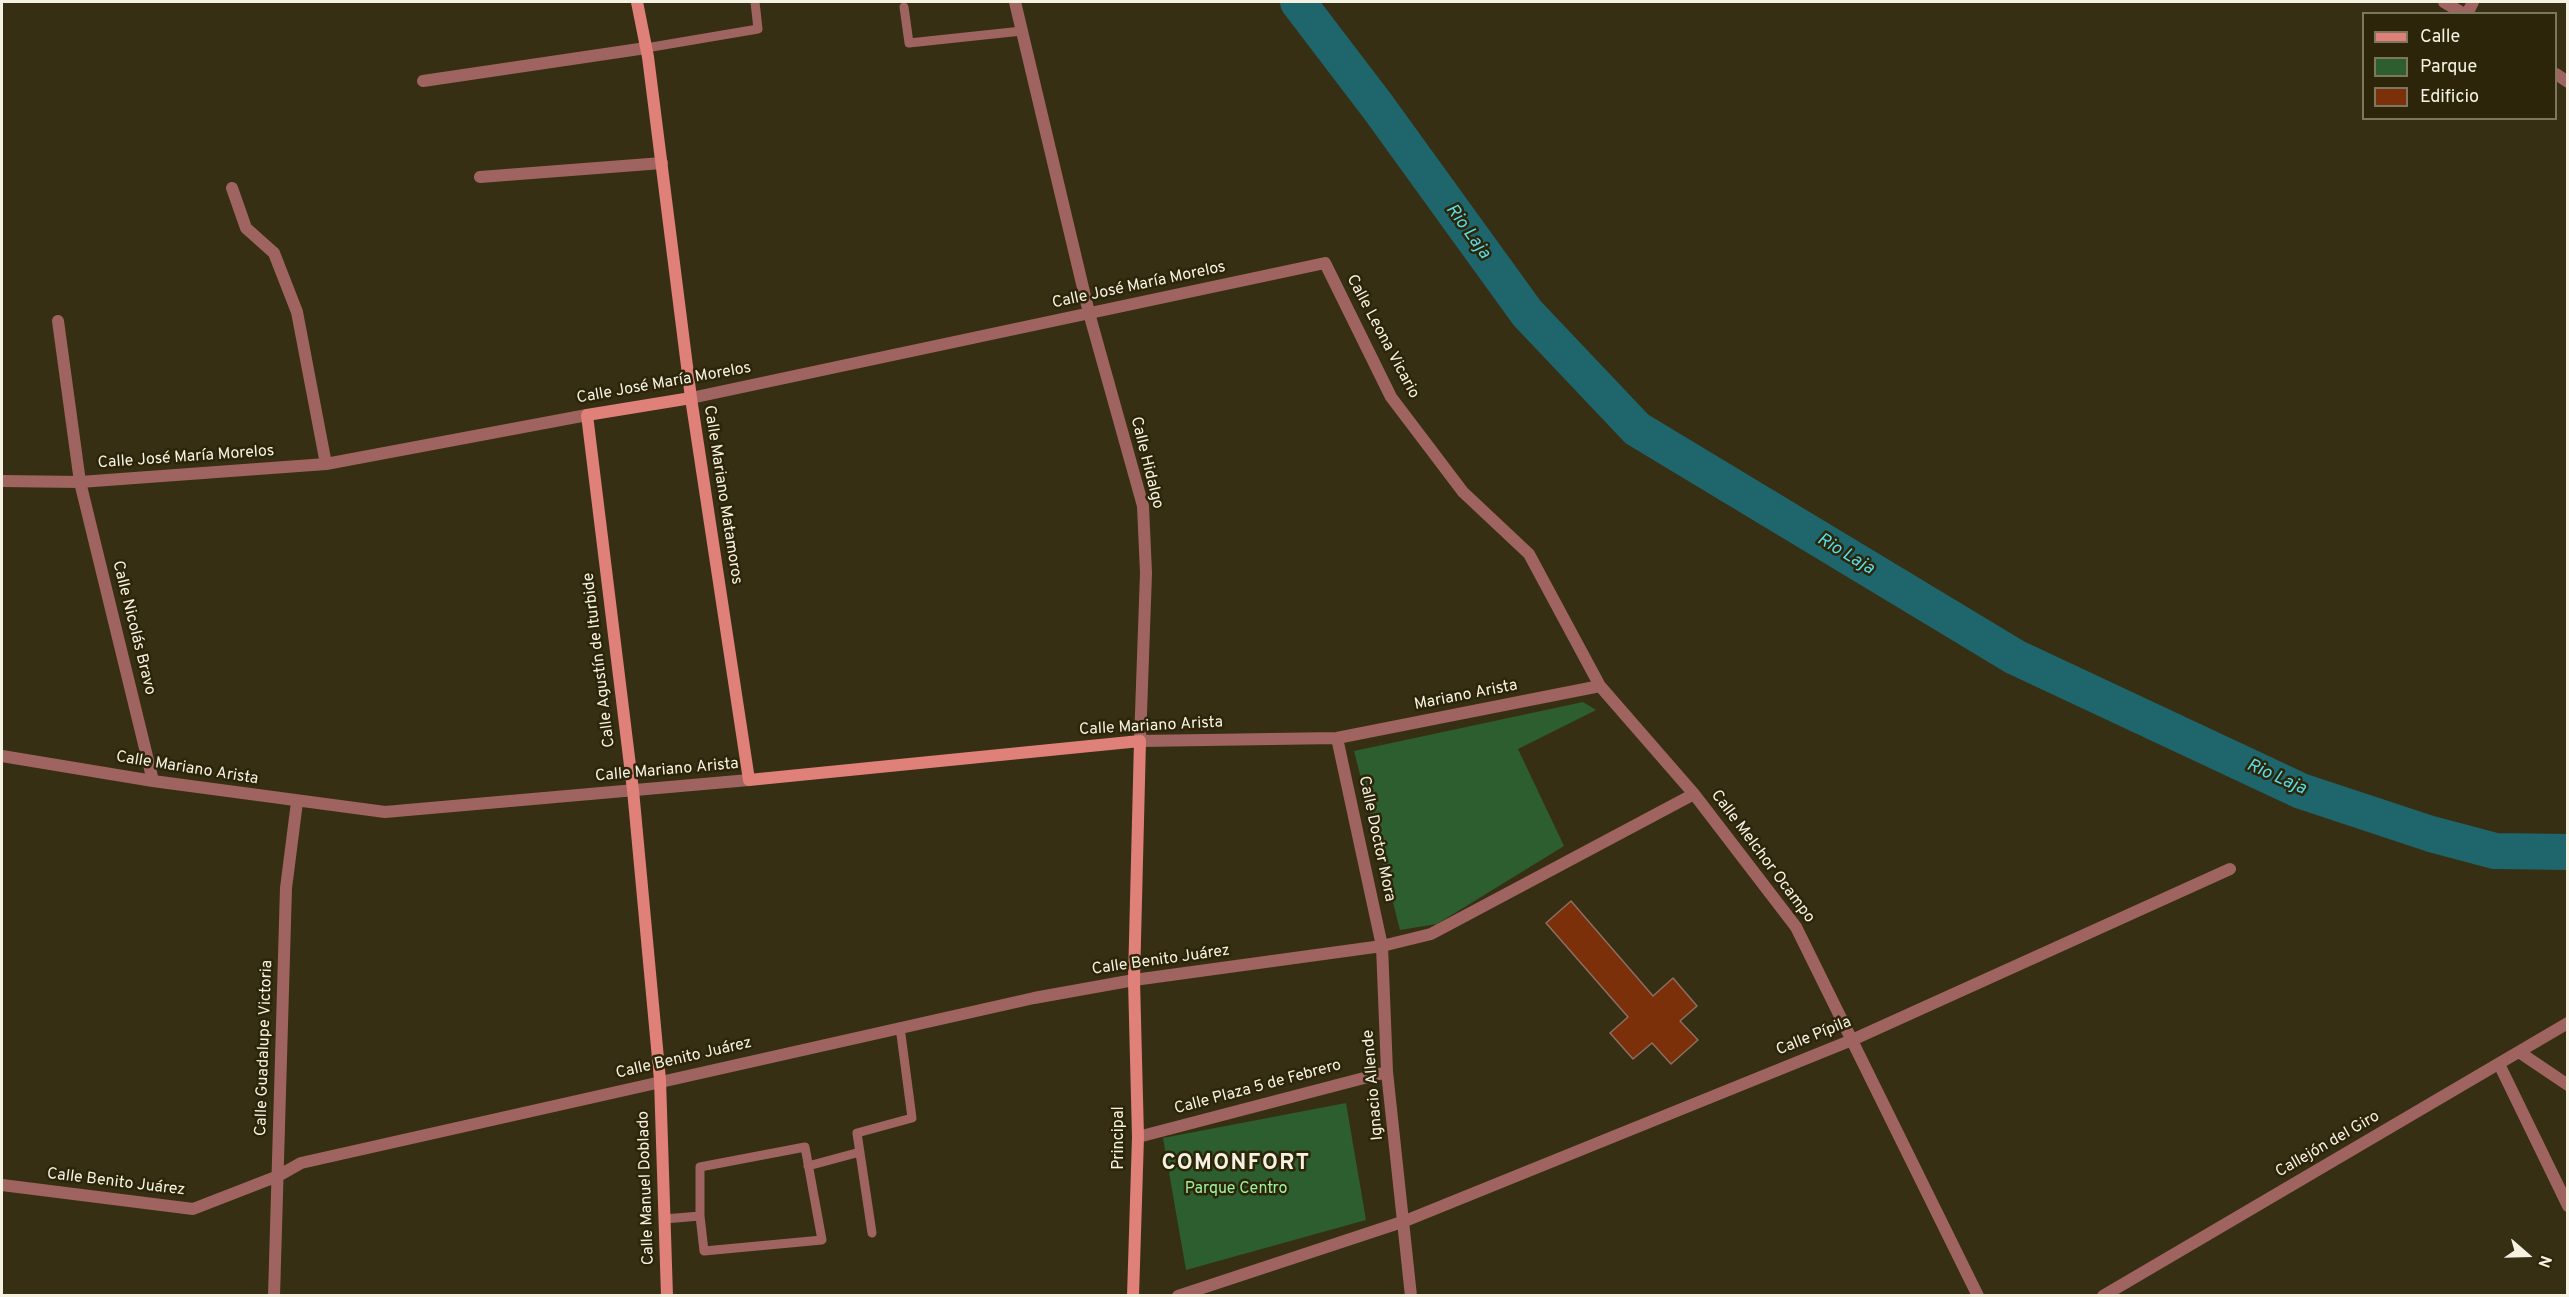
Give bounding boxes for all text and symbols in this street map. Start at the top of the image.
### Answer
legend [2362,12,2557,120]
text: Calle [2420,26,2460,49]
text: Parque [2420,56,2477,79]
text: Edificio [2420,86,2479,109]
water label: Rio Laja [1440,200,1494,264]
street label: Calle José María Morelos [1051,258,1227,314]
street label: Calle Leona Vicario [1341,272,1423,402]
street label: Calle José María Morelos [575,359,753,409]
street label: Calle Mariano Matamoros [698,404,746,586]
street label: Calle Hidalgo [1125,415,1167,511]
street label: Calle José María Morelos [97,442,275,474]
water label: Rio Laja [1813,530,1877,580]
street label: Calle Nicolás Bravo [107,559,159,697]
street label: Calle Agustín de Iturbide [580,572,620,748]
street label: Mariano Arista [1413,677,1519,715]
street label: Calle Mariano Arista [1079,714,1223,740]
street label: Calle Mariano Arista [114,748,260,790]
street label: Calle Mariano Arista [594,755,740,787]
water label: Rio Laja [2243,755,2309,801]
street label: Calle Doctor Mora [1353,774,1399,904]
street label: Calle Melchor Ocampo [1706,787,1818,927]
street label: Calle Benito Juárez [1091,942,1231,980]
street label: Calle Guadalupe Victoria [252,960,278,1136]
street label: Calle Pípila [1774,1013,1854,1061]
street label: Ignacio Allende [1360,1029,1388,1141]
street label: Calle Benito Juárez [614,1034,754,1084]
street label: Calle Plaza 5 de Febrero [1172,1056,1344,1120]
street label: Principal [1110,1106,1130,1170]
street label: Callejón del Giro [2273,1107,2383,1183]
street label: Calle Manuel Doblado [635,1110,659,1266]
district label: COMONFORT [1162,1152,1310,1178]
street label: Calle Benito Juárez [46,1165,186,1201]
park label: Parque Centro [1185,1180,1287,1200]
north arrow [2497,1225,2557,1285]
text: N [2533,1252,2555,1270]

